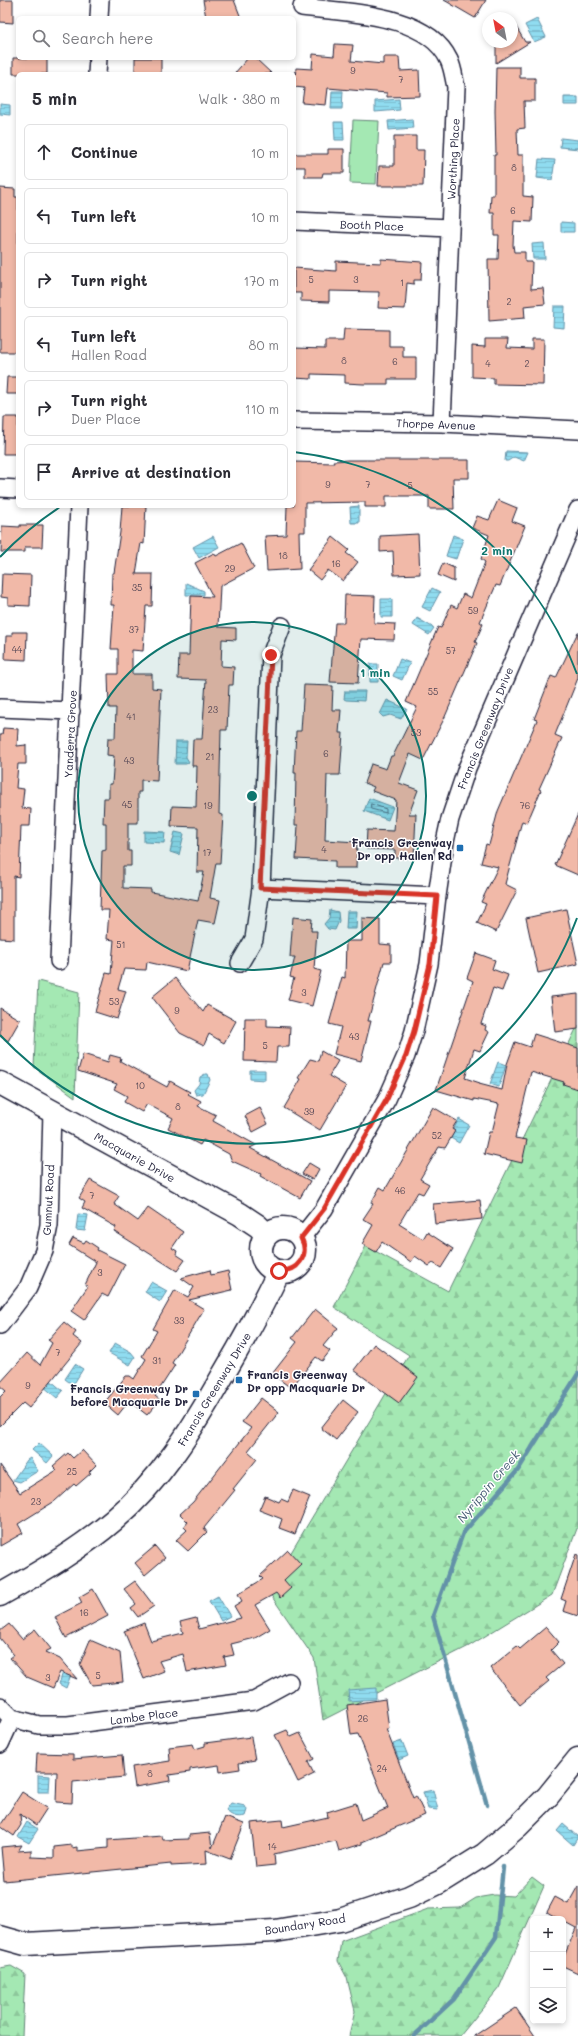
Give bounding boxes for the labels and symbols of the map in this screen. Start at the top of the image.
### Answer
north arrow [482,12,518,48]
house number: 9 [350,65,356,76]
house number: 7 [398,74,404,85]
street label: Worthing Place [443,118,463,200]
house number: 8 [511,162,517,173]
house number: 6 [510,205,516,216]
street label: Booth Place [340,216,404,234]
house number: 5 [308,274,314,285]
house number: 3 [353,274,359,285]
house number: 1 [400,277,404,288]
house number: 2 [506,296,512,307]
house number: 8 [341,355,347,366]
house number: 6 [392,356,398,367]
house number: 4 [485,358,491,369]
house number: 2 [524,358,530,369]
street label: Thorpe Avenue [396,415,476,433]
house number: 9 [325,479,331,490]
house number: 7 [365,479,371,490]
house number: 5 [407,480,413,491]
text: 2 min [481,542,513,558]
house number: 18 [278,550,288,561]
house number: 16 [331,558,341,569]
house number: 29 [225,563,236,574]
house number: 35 [132,582,142,593]
house number: 59 [468,605,479,616]
house number: 37 [129,624,139,635]
house number: 44 [12,644,23,655]
house number: 57 [446,645,456,656]
route end [262,646,280,664]
text: 1 min [360,664,390,680]
street label: Francis Greenway Drive [454,665,516,791]
house number: 55 [428,686,438,697]
street label: Yanderra Grove [60,689,80,778]
house number: 23 [208,704,218,715]
house number: 41 [126,711,136,722]
house number: 53 [411,727,421,738]
house number: 6 [323,748,329,759]
house number: 21 [205,751,215,762]
house number: 43 [124,755,134,766]
centre of rings [245,789,259,803]
house number: 45 [122,799,132,810]
house number: 19 [203,800,213,811]
house number: 76 [520,800,530,811]
place label: Francis Greenway Dr opp Hallen Rd [352,835,452,863]
marker: Francis Greenway Dr opp Hallen Rd [455,843,465,853]
house number: 4 [321,844,327,855]
house number: 17 [202,847,212,858]
house number: 51 [116,939,126,950]
house number: 3 [301,987,307,998]
house number: 53 [109,996,119,1007]
house number: 9 [174,1005,180,1016]
house number: 43 [349,1031,359,1042]
house number: 5 [262,1040,268,1051]
house number: 10 [135,1080,145,1091]
house number: 8 [175,1101,181,1112]
house number: 39 [304,1106,315,1117]
street label: Macquarie Drive [92,1129,178,1186]
house number: 52 [432,1130,442,1141]
street label: Gumnut Road [39,1164,57,1236]
house number: 46 [395,1185,405,1196]
house number: 7 [89,1190,95,1201]
route start [270,1262,288,1280]
house number: 3 [97,1267,103,1278]
house number: 33 [174,1315,184,1326]
street label: Francis Greenway Drive [174,1329,254,1449]
house number: 7 [55,1347,61,1358]
house number: 31 [152,1355,162,1366]
place label: Francis Greenway Dr opp Macquarie Dr [247,1367,365,1395]
marker: Francis Greenway Dr opp Macquarie Dr [234,1375,244,1385]
house number: 9 [25,1380,31,1391]
place label: Francis Greenway Dr before Macquarie Dr [70,1381,188,1409]
marker: Francis Greenway Dr before Macquarie Dr [191,1389,201,1399]
water label: Nyrippin Creek [453,1446,523,1525]
house number: 25 [67,1466,77,1477]
house number: 23 [31,1496,41,1507]
house number: 16 [79,1607,89,1618]
house number: 5 [95,1670,101,1681]
house number: 3 [45,1672,51,1683]
street label: Lambe Place [109,1704,179,1728]
house number: 26 [358,1713,368,1724]
house number: 24 [377,1763,388,1774]
house number: 8 [147,1768,153,1779]
house number: 14 [267,1841,277,1852]
street label: Boundary Road [264,1910,346,1938]

